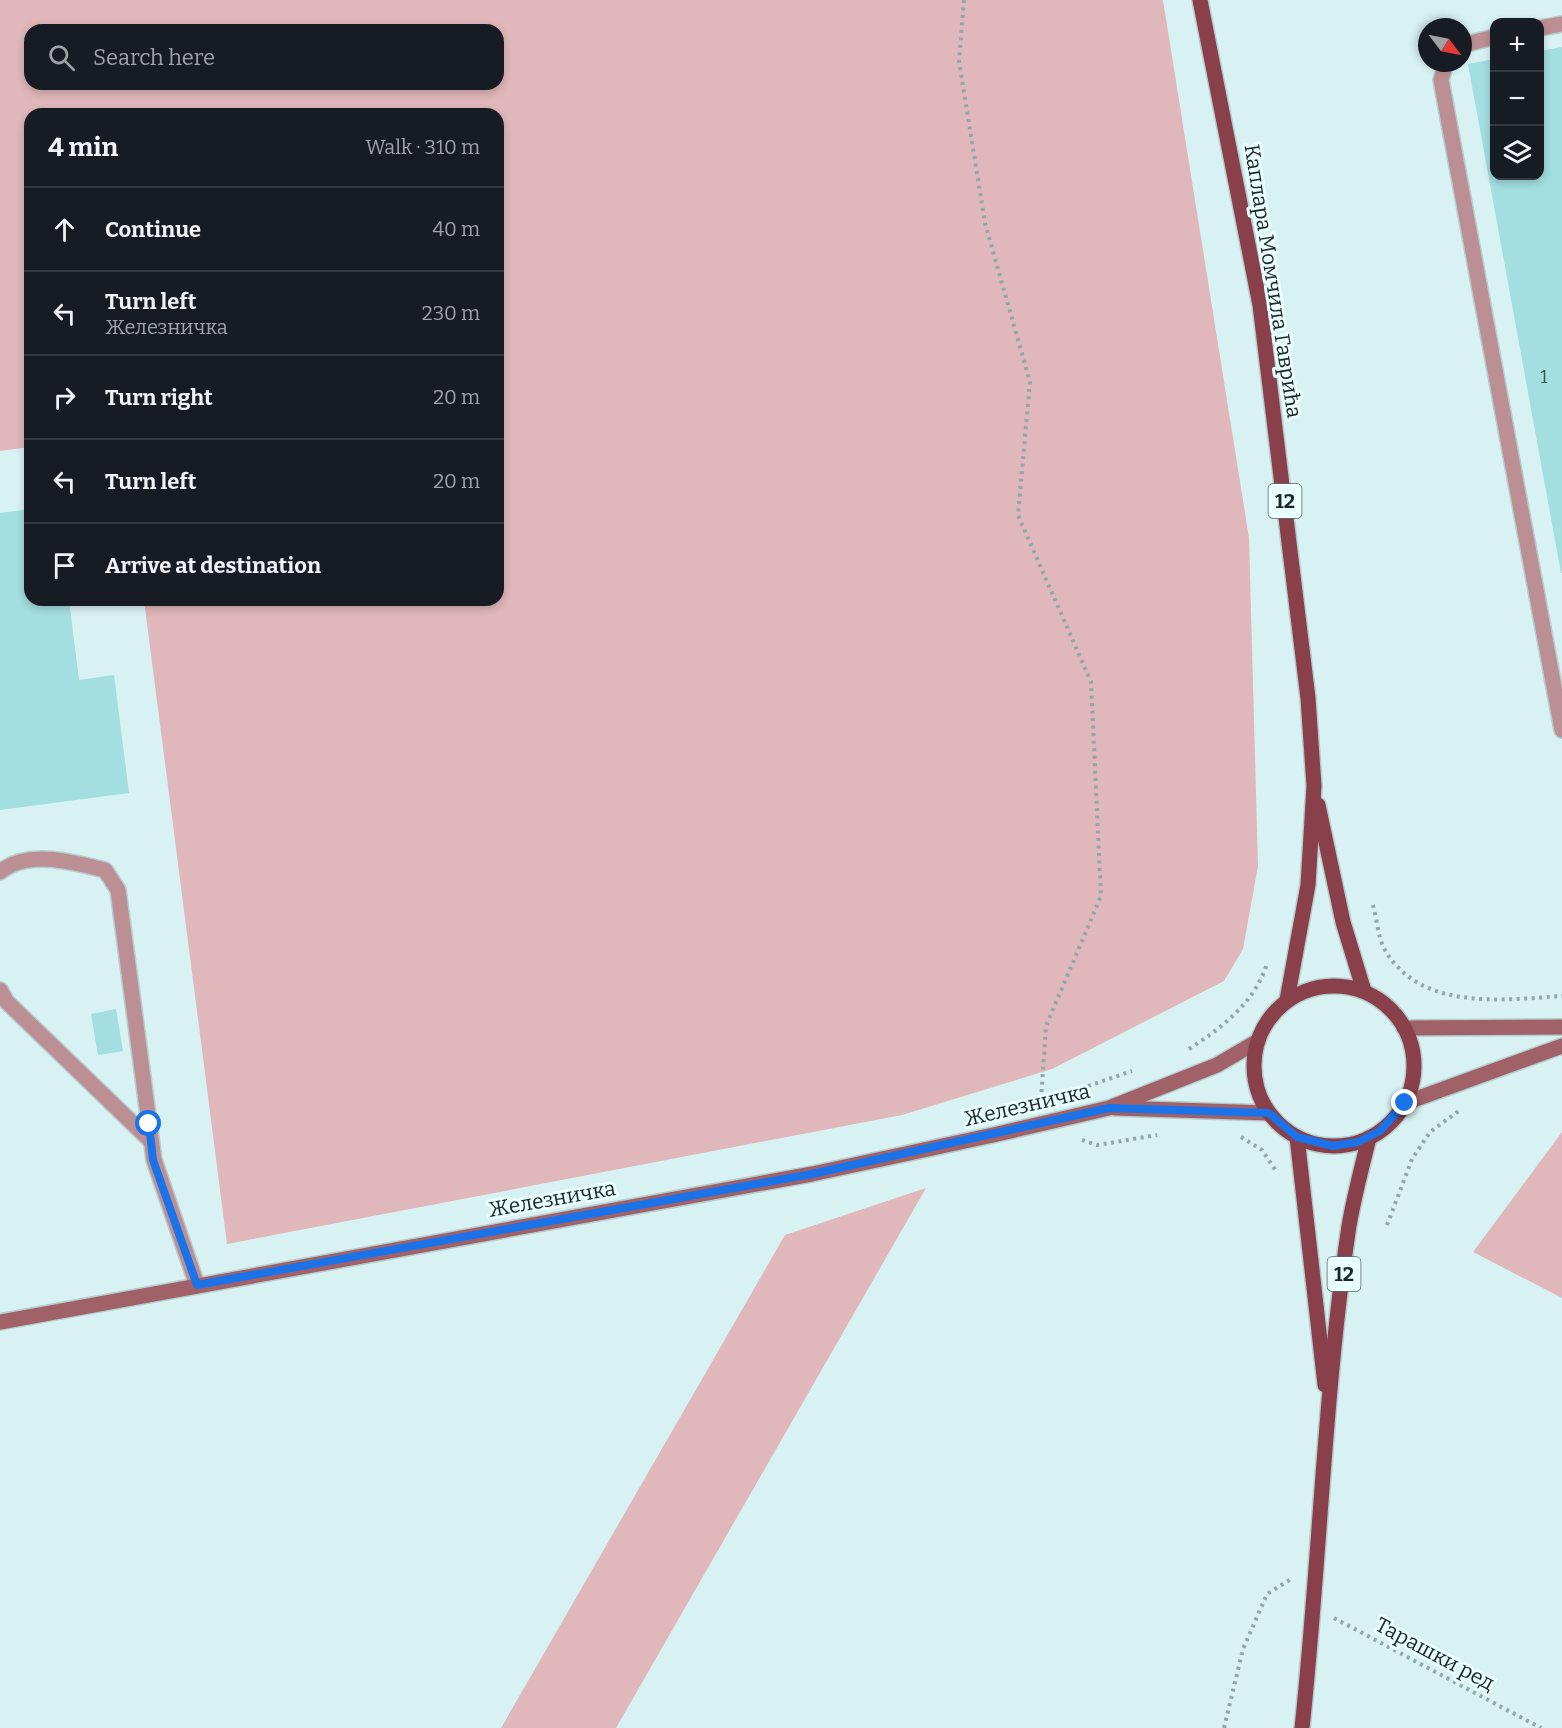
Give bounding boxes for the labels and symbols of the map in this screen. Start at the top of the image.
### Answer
north arrow [1418,18,1472,72]
street label: Каплара Момчила Гаврића [1239,142,1308,420]
house number: 1 [1540,366,1548,388]
road number: 12 [1268,484,1302,518]
street label: Железничка [961,1078,1093,1132]
route end [1391,1089,1417,1115]
route start [135,1110,161,1136]
street label: Железничка [486,1175,618,1223]
road number: 12 [1328,1257,1360,1291]
street label: Тарашки ред [1371,1612,1499,1697]

